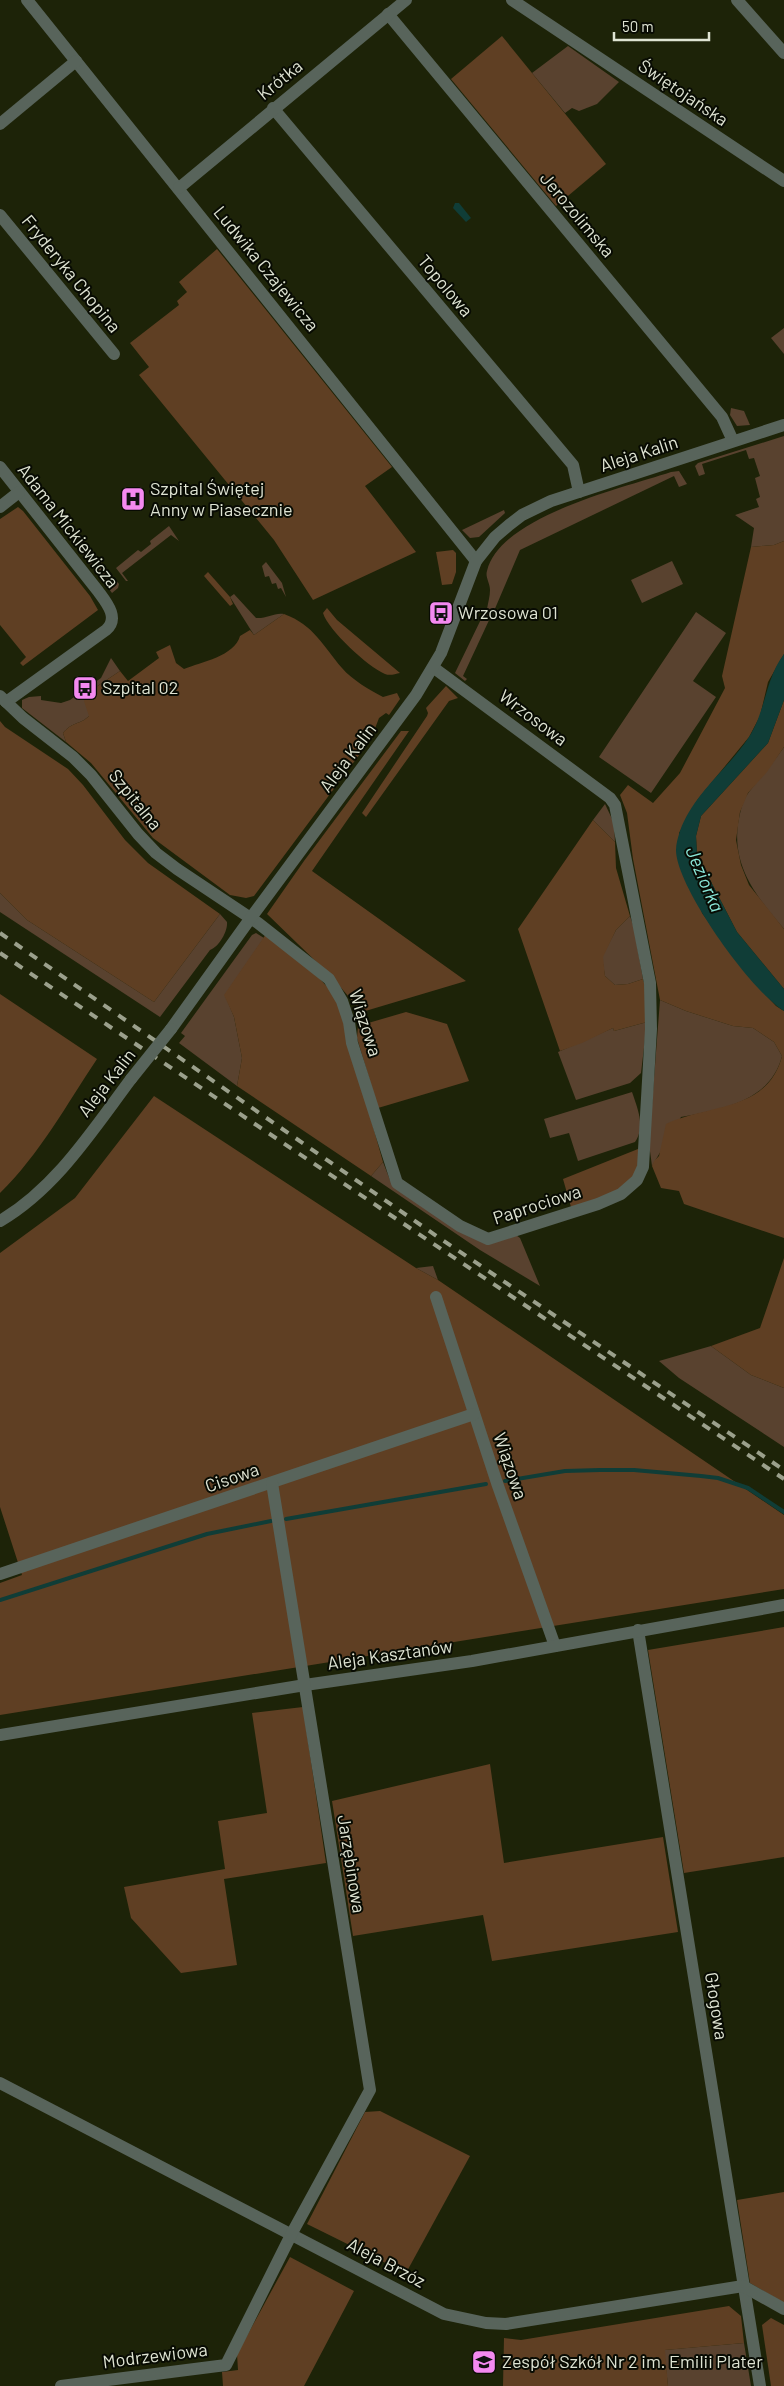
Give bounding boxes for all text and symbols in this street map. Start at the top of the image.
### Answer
scale bar [614,10,709,42]
text: 50 m [622,17,654,35]
street label: Krótka [252,54,306,104]
street label: Świętojańska [634,54,733,130]
street label: Jerozolimska [536,167,620,261]
street label: Ludwika Czajewicza [209,201,324,336]
street label: Fryderyka Chopina [18,210,126,337]
street label: Topolowa [414,250,478,321]
street label: Aleja Kalin [597,430,680,476]
street label: Adama Mickiewicza [14,459,124,592]
place label: Szpital Świętej Anny w Piasecznie [150,477,293,520]
hospital icon: Szpital Świętej Anny w Piasecznie [120,486,146,512]
bus stop icon: Wrzosowa 01 [428,600,454,626]
place label: Wrzosowa 01 [458,601,558,623]
bus stop icon: Szpital 02 [72,675,98,701]
place label: Szpital 02 [102,676,178,698]
street label: Wrzosowa [495,684,572,750]
street label: Aleja Kalin [314,719,380,796]
street label: Szpitalna [105,765,167,834]
water label: Jeziorka [681,842,730,915]
street label: Wiązowa [345,986,387,1059]
street label: Aleja Kalin [73,1044,140,1121]
street label: Paprociowa [490,1179,584,1229]
street label: Wiązowa [489,1429,533,1502]
street label: Cisowa [202,1458,262,1497]
street label: Aleja Kasztanów [326,1634,454,1674]
street label: Jarzębinowa [333,1813,371,1915]
street label: Głogowa [701,1971,733,2041]
street label: Aleja Brzóz [344,2232,429,2292]
street label: Modrzewiowa [101,2338,209,2372]
school or university icon: Zespół Szkół Nr 2 im. Emilii Plater [471,2349,497,2375]
place label: Zespół Szkół Nr 2 im. Emilii Plater [502,2350,763,2372]

